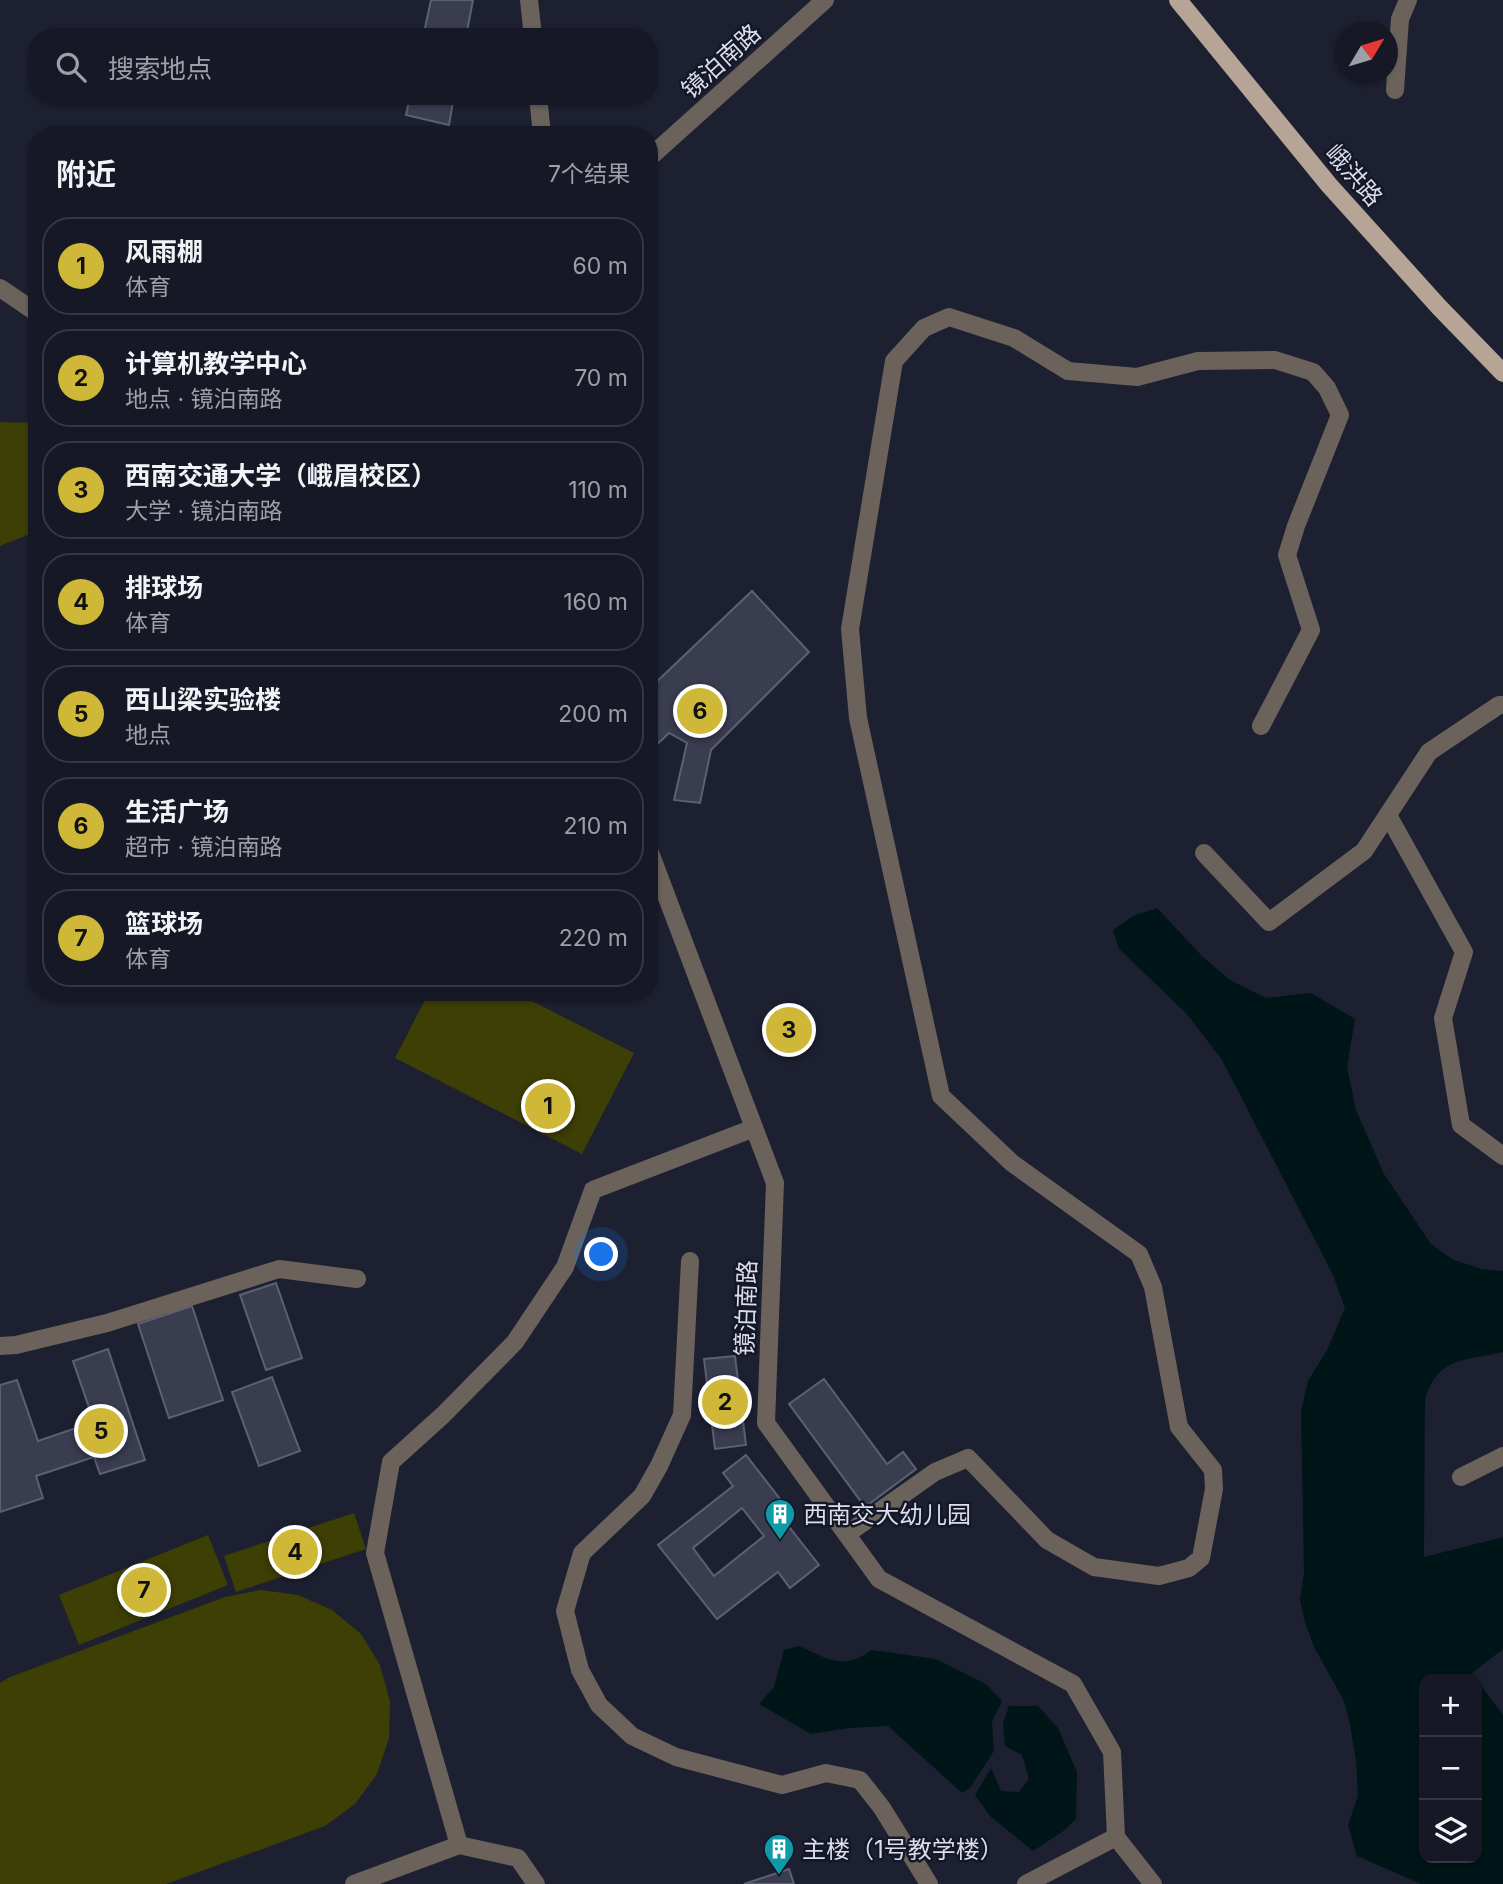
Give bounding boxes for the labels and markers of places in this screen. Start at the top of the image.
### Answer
pin: 6 [677,685,723,737]
pin: 3 [766,1004,812,1056]
pin: 1 [525,1080,571,1132]
pin: 2 [702,1376,748,1428]
pin: 5 [78,1405,124,1457]
building icon: 西南交大幼儿园 [763,1497,797,1541]
place label: 西南交大幼儿园 [803,1500,971,1529]
pin: 4 [272,1526,318,1578]
pin: 7 [121,1564,167,1616]
building icon: 主楼（1号教学楼） [762,1832,796,1876]
place label: 主楼（1号教学楼） [802,1835,1004,1864]

